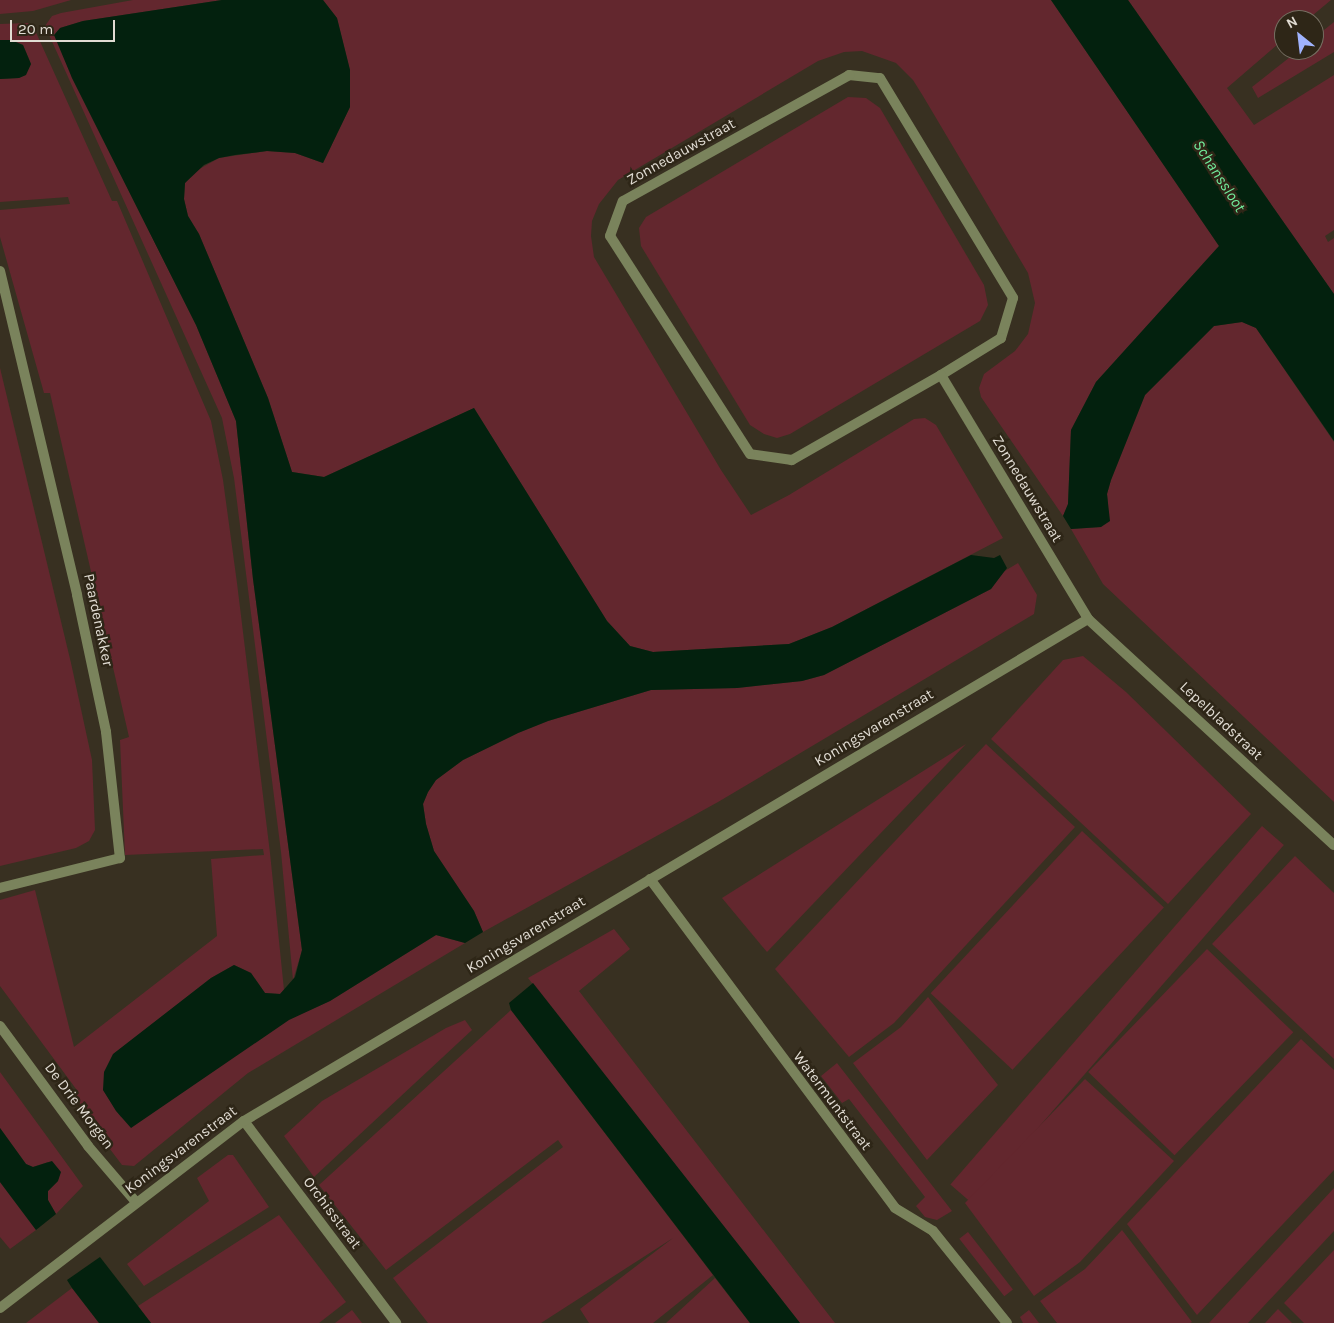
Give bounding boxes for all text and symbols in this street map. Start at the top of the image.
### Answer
scale bar [12,10,118,42]
north arrow [1274,10,1324,60]
text: N [1283,12,1300,32]
text: 20 m [18,20,53,38]
street label: Zonnedauwstraat [624,115,738,189]
water label: Schanssloot [1189,136,1249,216]
street label: Zonnedauwstraat [988,432,1066,546]
street label: Paardenakker [79,572,117,668]
street label: Lepelbladstraat [1176,678,1266,764]
street label: Koningsvarenstraat [811,685,937,771]
street label: Koningsvarenstraat [463,892,589,978]
street label: Watermuntstraat [789,1048,875,1154]
street label: De Drie Morgen [41,1059,117,1153]
street label: Koningsvarenstraat [122,1102,240,1198]
street label: Orchisstraat [299,1174,365,1252]

